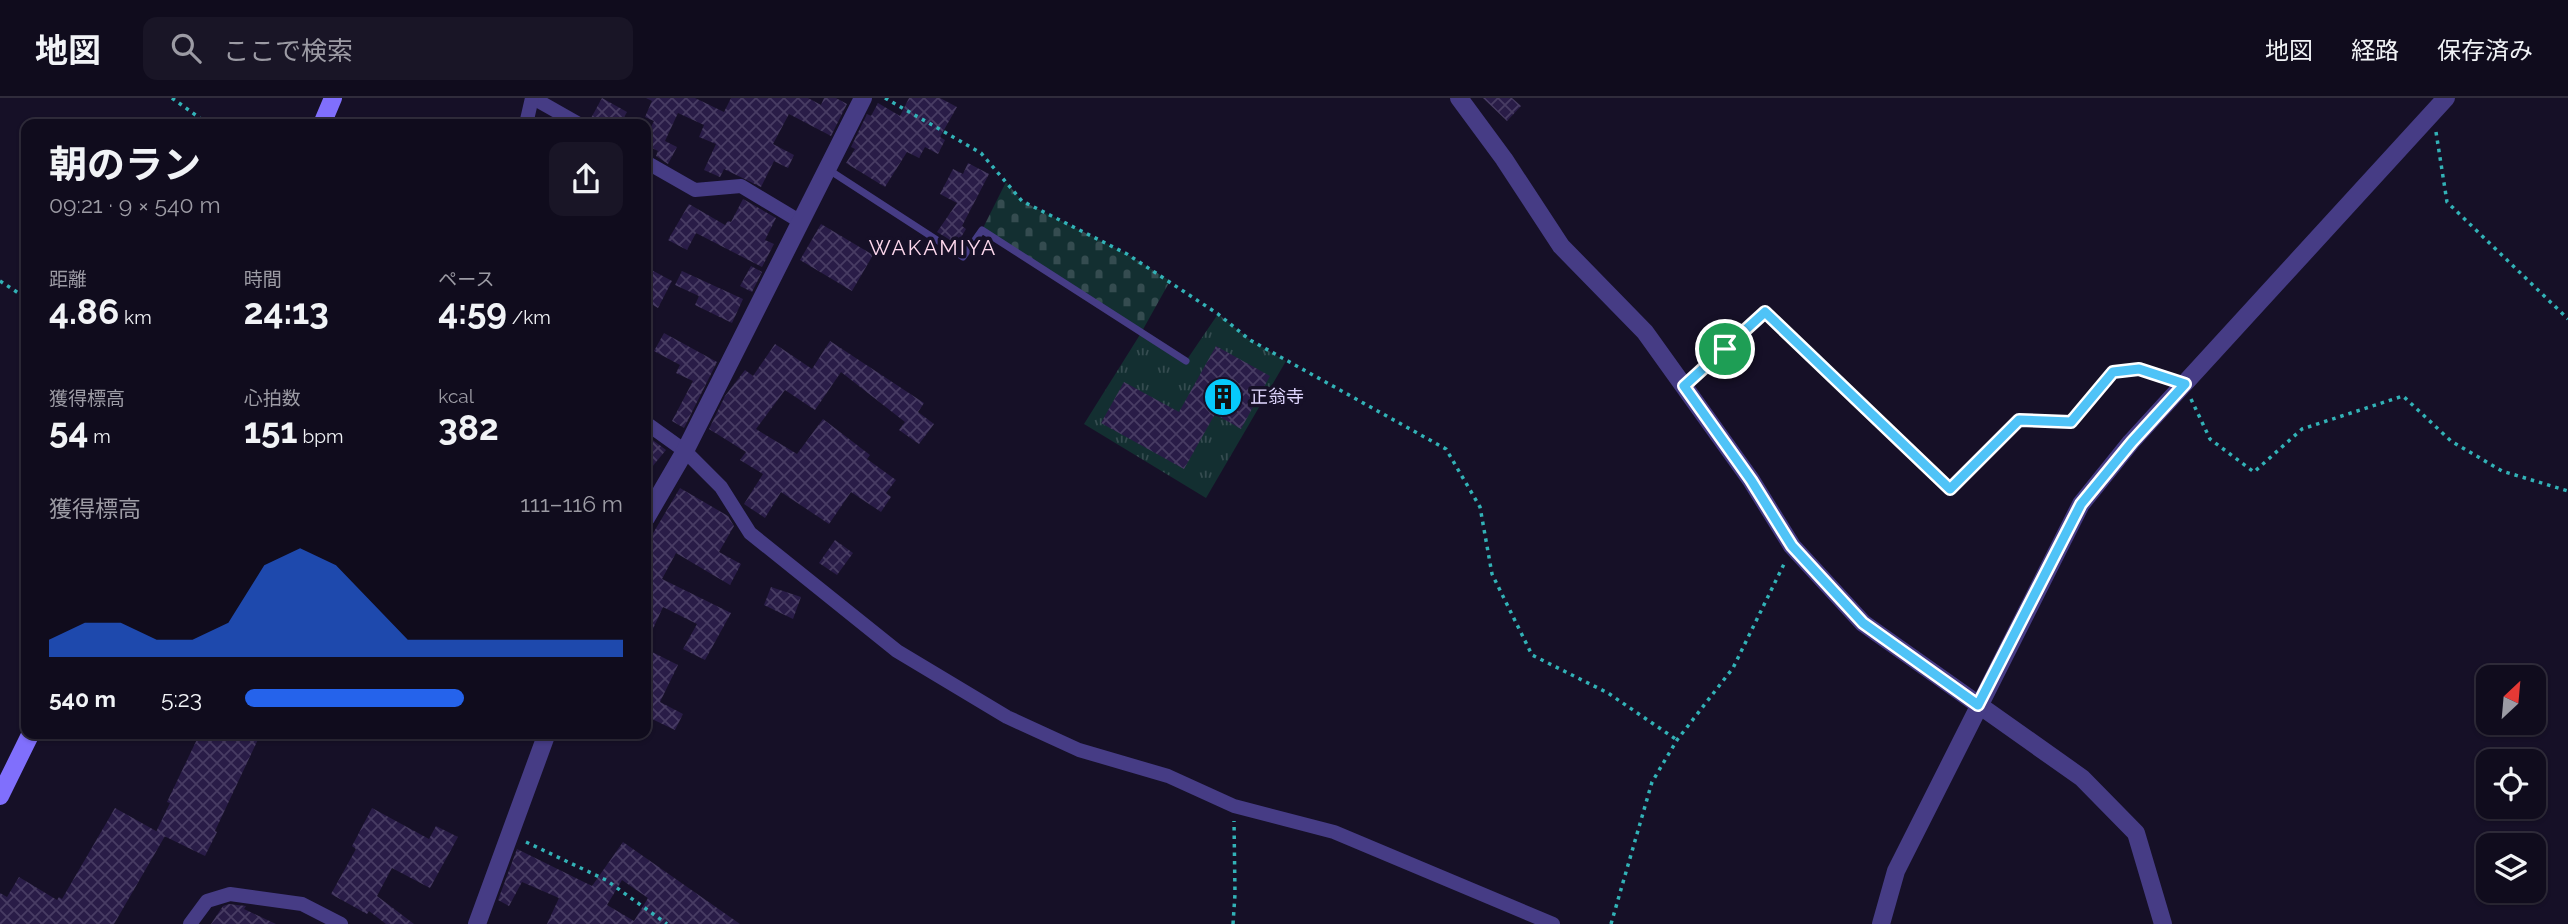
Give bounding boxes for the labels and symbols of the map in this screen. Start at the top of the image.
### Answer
district label: WAKAMIYA [869,235,997,260]
pin [1695,319,1755,379]
building icon: 正翁寺 [1202,376,1244,418]
place label: 正翁寺 [1250,386,1304,407]
north arrow [2476,665,2546,735]

